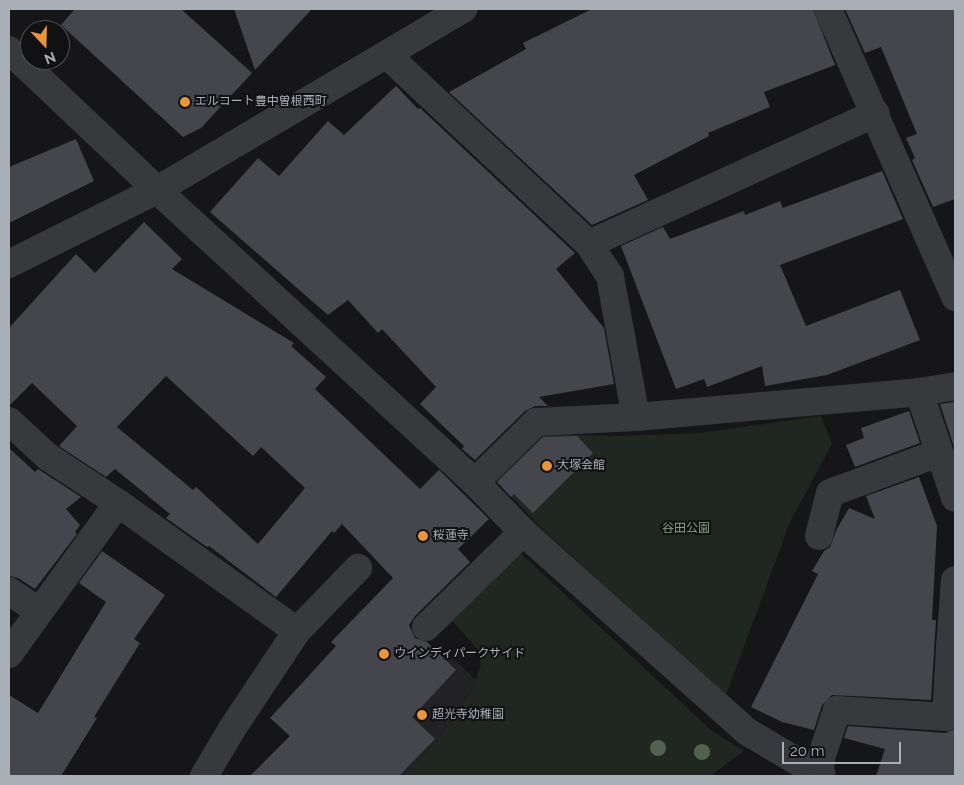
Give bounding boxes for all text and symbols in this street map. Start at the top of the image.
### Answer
north arrow [20,20,70,70]
text: N [42,49,58,67]
place label: エルコート豊中曽根西町 [195,95,327,109]
marker: エルコート豊中曽根西町 [179,96,191,108]
place label: 大塚会館 [557,459,605,473]
marker: 大塚会館 [541,460,553,472]
park label: 谷田公園 [662,522,710,536]
place label: 桜蓮寺 [433,529,469,543]
marker: 桜蓮寺 [417,530,429,542]
place label: ウインディパークサイド [394,647,526,661]
marker: ウインディパークサイド [378,648,390,660]
place label: 超光寺幼稚園 [432,708,504,722]
marker: 超光寺幼稚園 [416,709,428,721]
scale bar [784,732,903,764]
text: 20 m [790,742,825,760]

